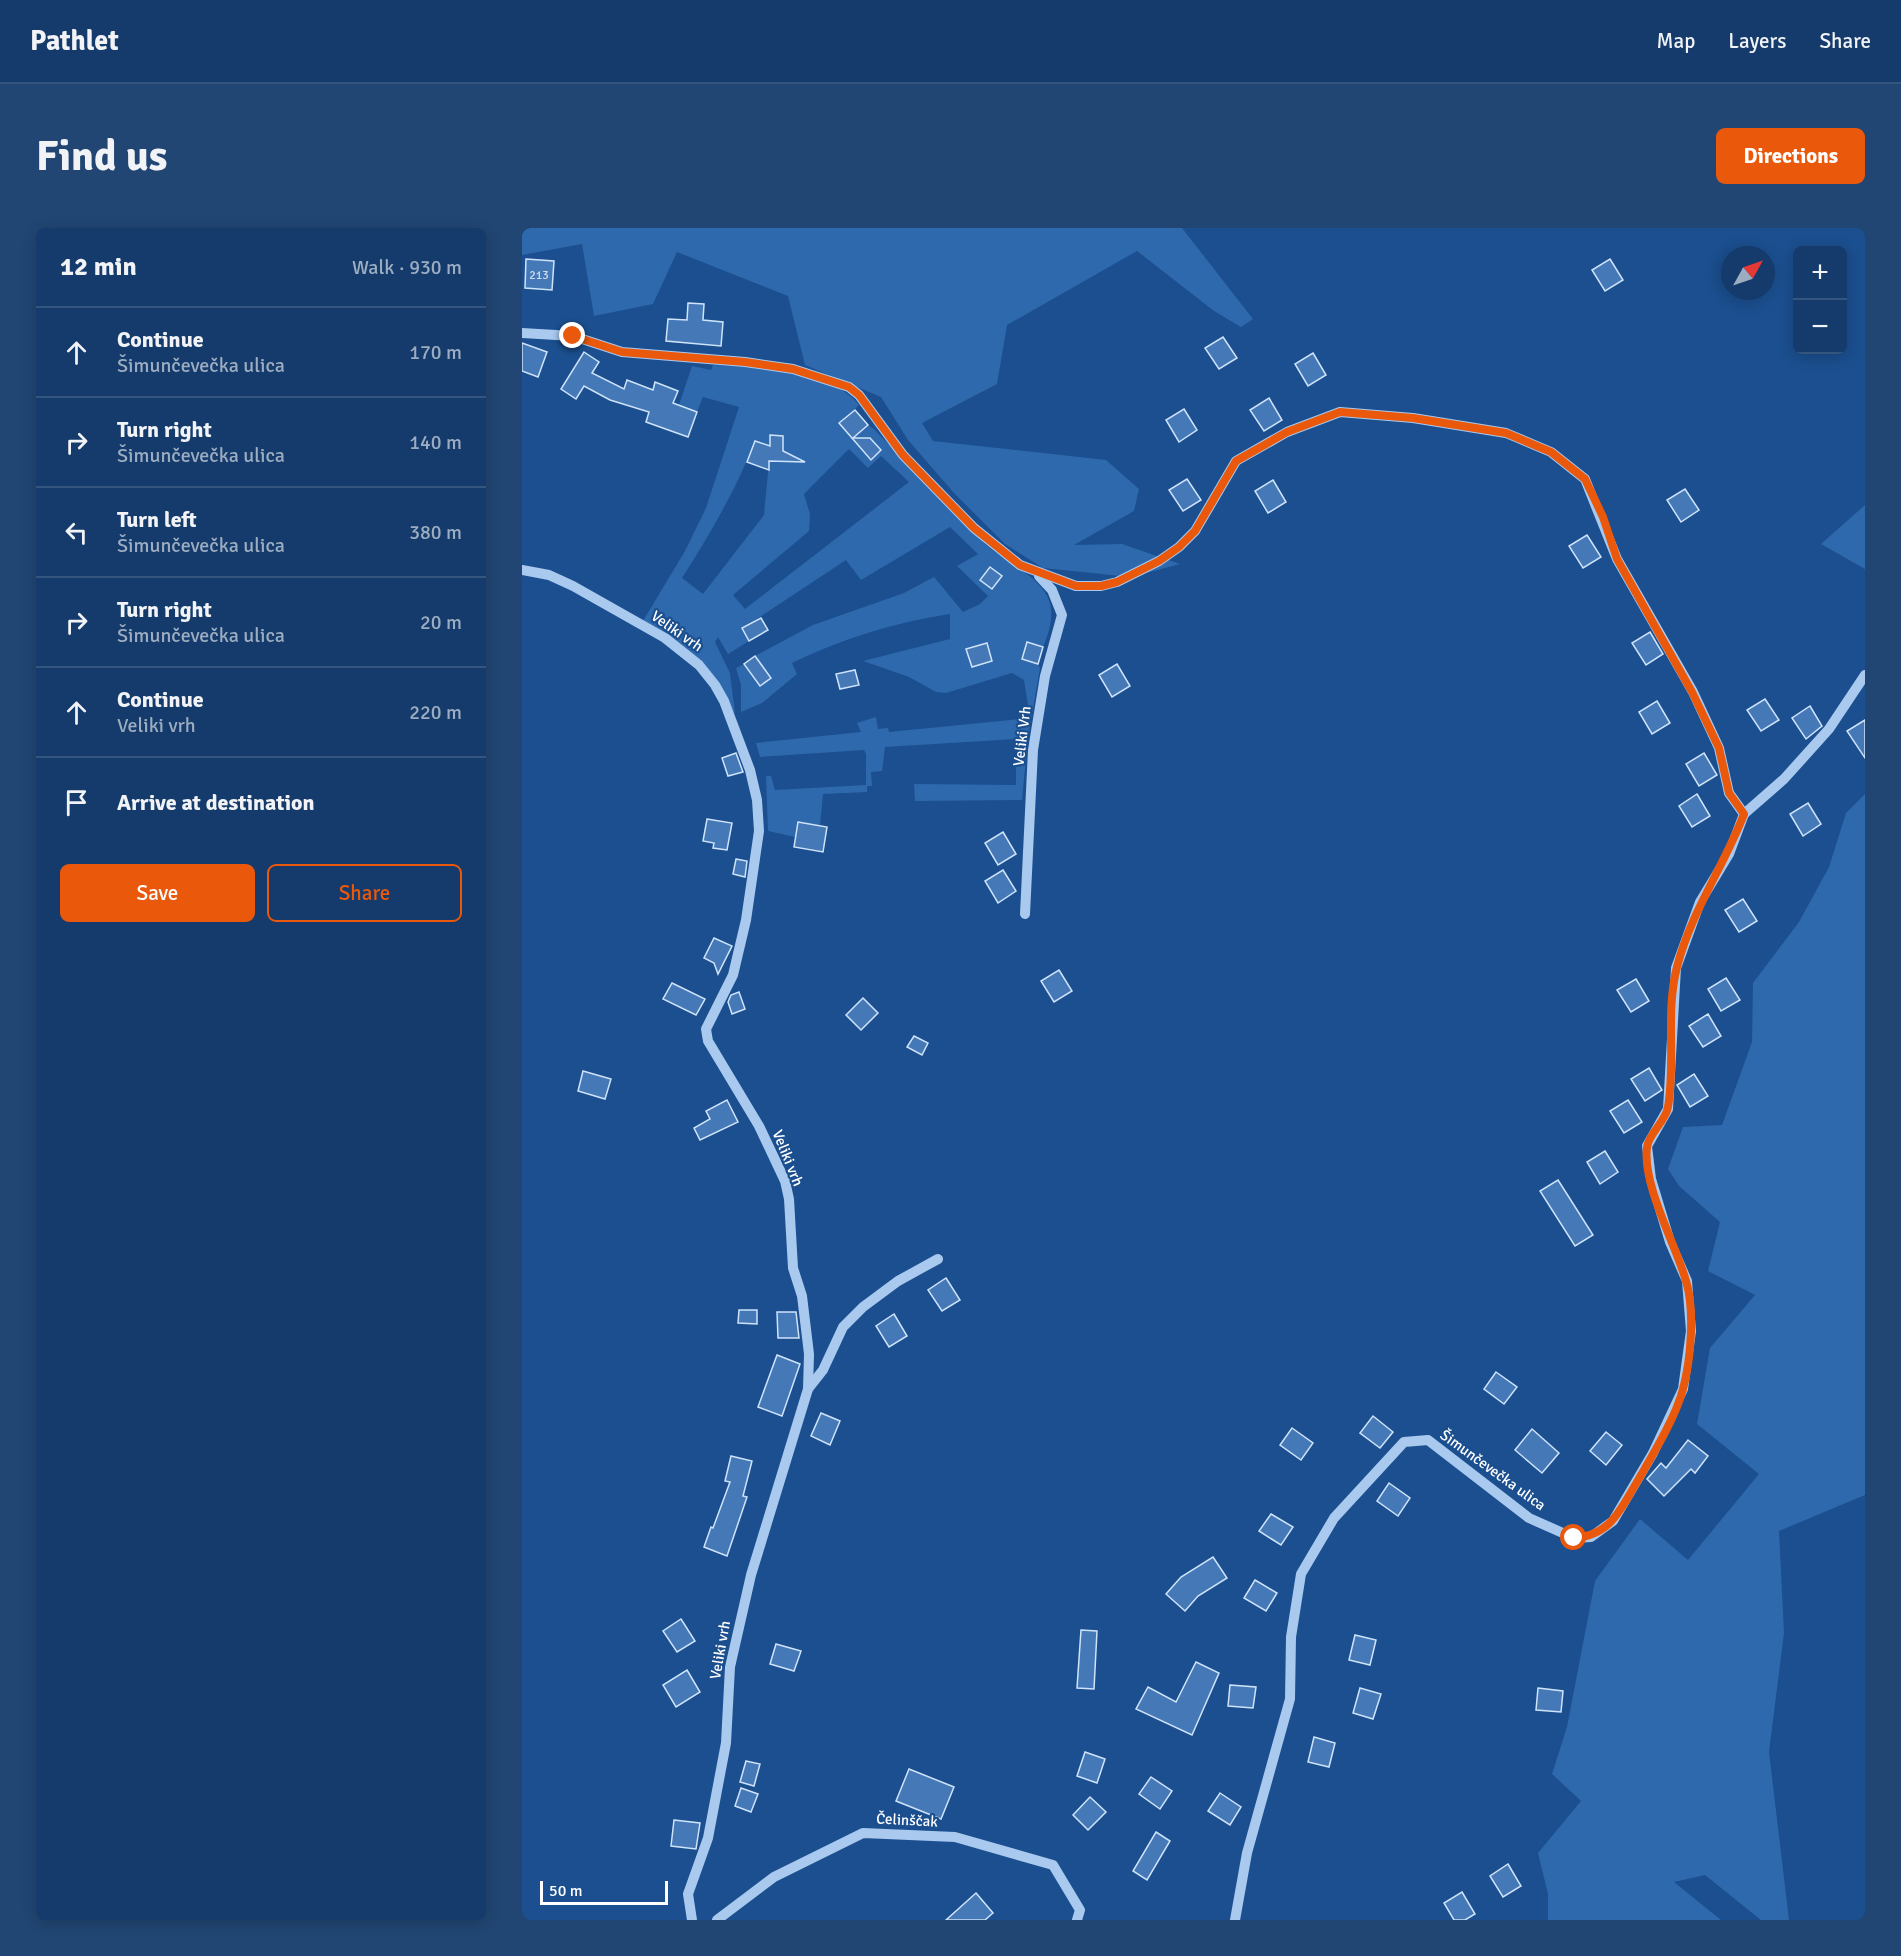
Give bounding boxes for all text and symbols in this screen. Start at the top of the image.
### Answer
text: Pathlet [30,24,119,58]
text: Map [1657,28,1695,54]
text: Layers [1728,28,1786,54]
text: Share [1819,28,1871,54]
button: Directions [1716,128,1865,184]
text: Find us [36,131,167,182]
north arrow [1721,246,1775,300]
map controls [1793,246,1847,354]
button: + [1793,246,1847,300]
text: 12 min [60,251,137,283]
text: Walk · 930 m [352,255,462,280]
house number: 213 [529,268,549,283]
button: − [1793,300,1847,354]
route end [559,322,585,348]
text: Continue [117,326,204,353]
icon: ahead [60,336,93,369]
text: 170 m [409,340,462,365]
text: Šimunčevečka ulica [117,353,285,378]
text: Turn right [117,416,212,443]
icon: right [60,426,93,459]
text: 140 m [409,430,462,455]
text: Šimunčevečka ulica [117,443,285,468]
text: Turn left [117,506,197,533]
icon: left [60,516,93,549]
text: 380 m [409,520,462,545]
text: Šimunčevečka ulica [117,533,285,558]
text: Turn right [117,596,212,623]
icon: right [60,606,93,639]
street label: Veliki vrh [648,607,706,655]
text: 20 m [420,610,462,635]
text: Šimunčevečka ulica [117,623,285,648]
text: Continue [117,686,204,713]
icon: ahead [60,696,93,729]
text: 220 m [409,700,462,725]
street label: Veliki Vrh [1009,705,1035,767]
text: Veliki vrh [117,713,196,738]
icon: arrive [60,786,93,819]
text: Arrive at destination [117,789,314,816]
button: Save [60,864,255,922]
button: Share [267,864,462,922]
street label: Veliki vrh [769,1127,807,1189]
street label: Šimunčevečka ulica [1437,1425,1550,1514]
route start [1560,1524,1586,1550]
street label: Veliki vrh [706,1619,734,1681]
street label: Čelinščak [876,1808,939,1831]
scale bar [540,1878,668,1906]
text: 50 m [549,1881,583,1901]

